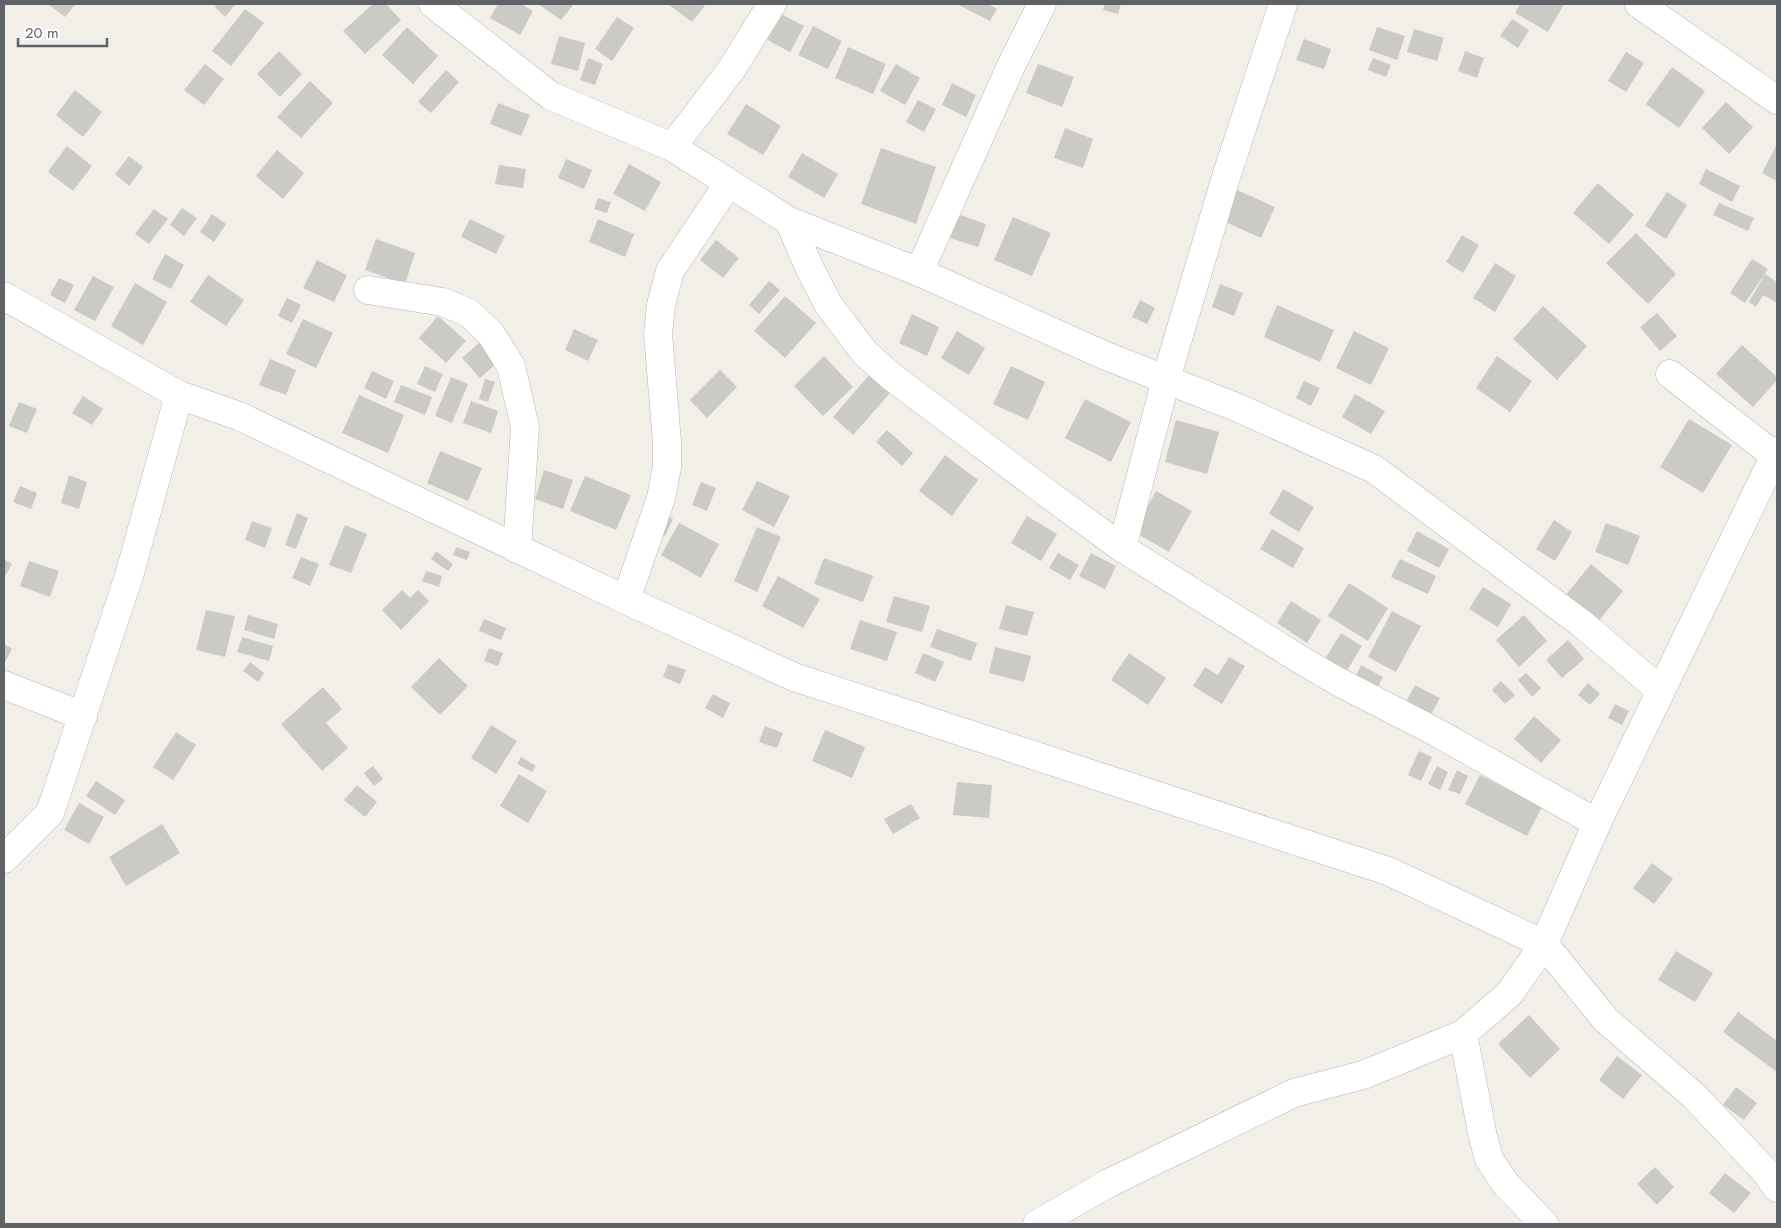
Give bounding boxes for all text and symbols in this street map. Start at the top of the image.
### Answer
scale bar [18,15,106,47]
text: 20 m [25,22,59,44]

